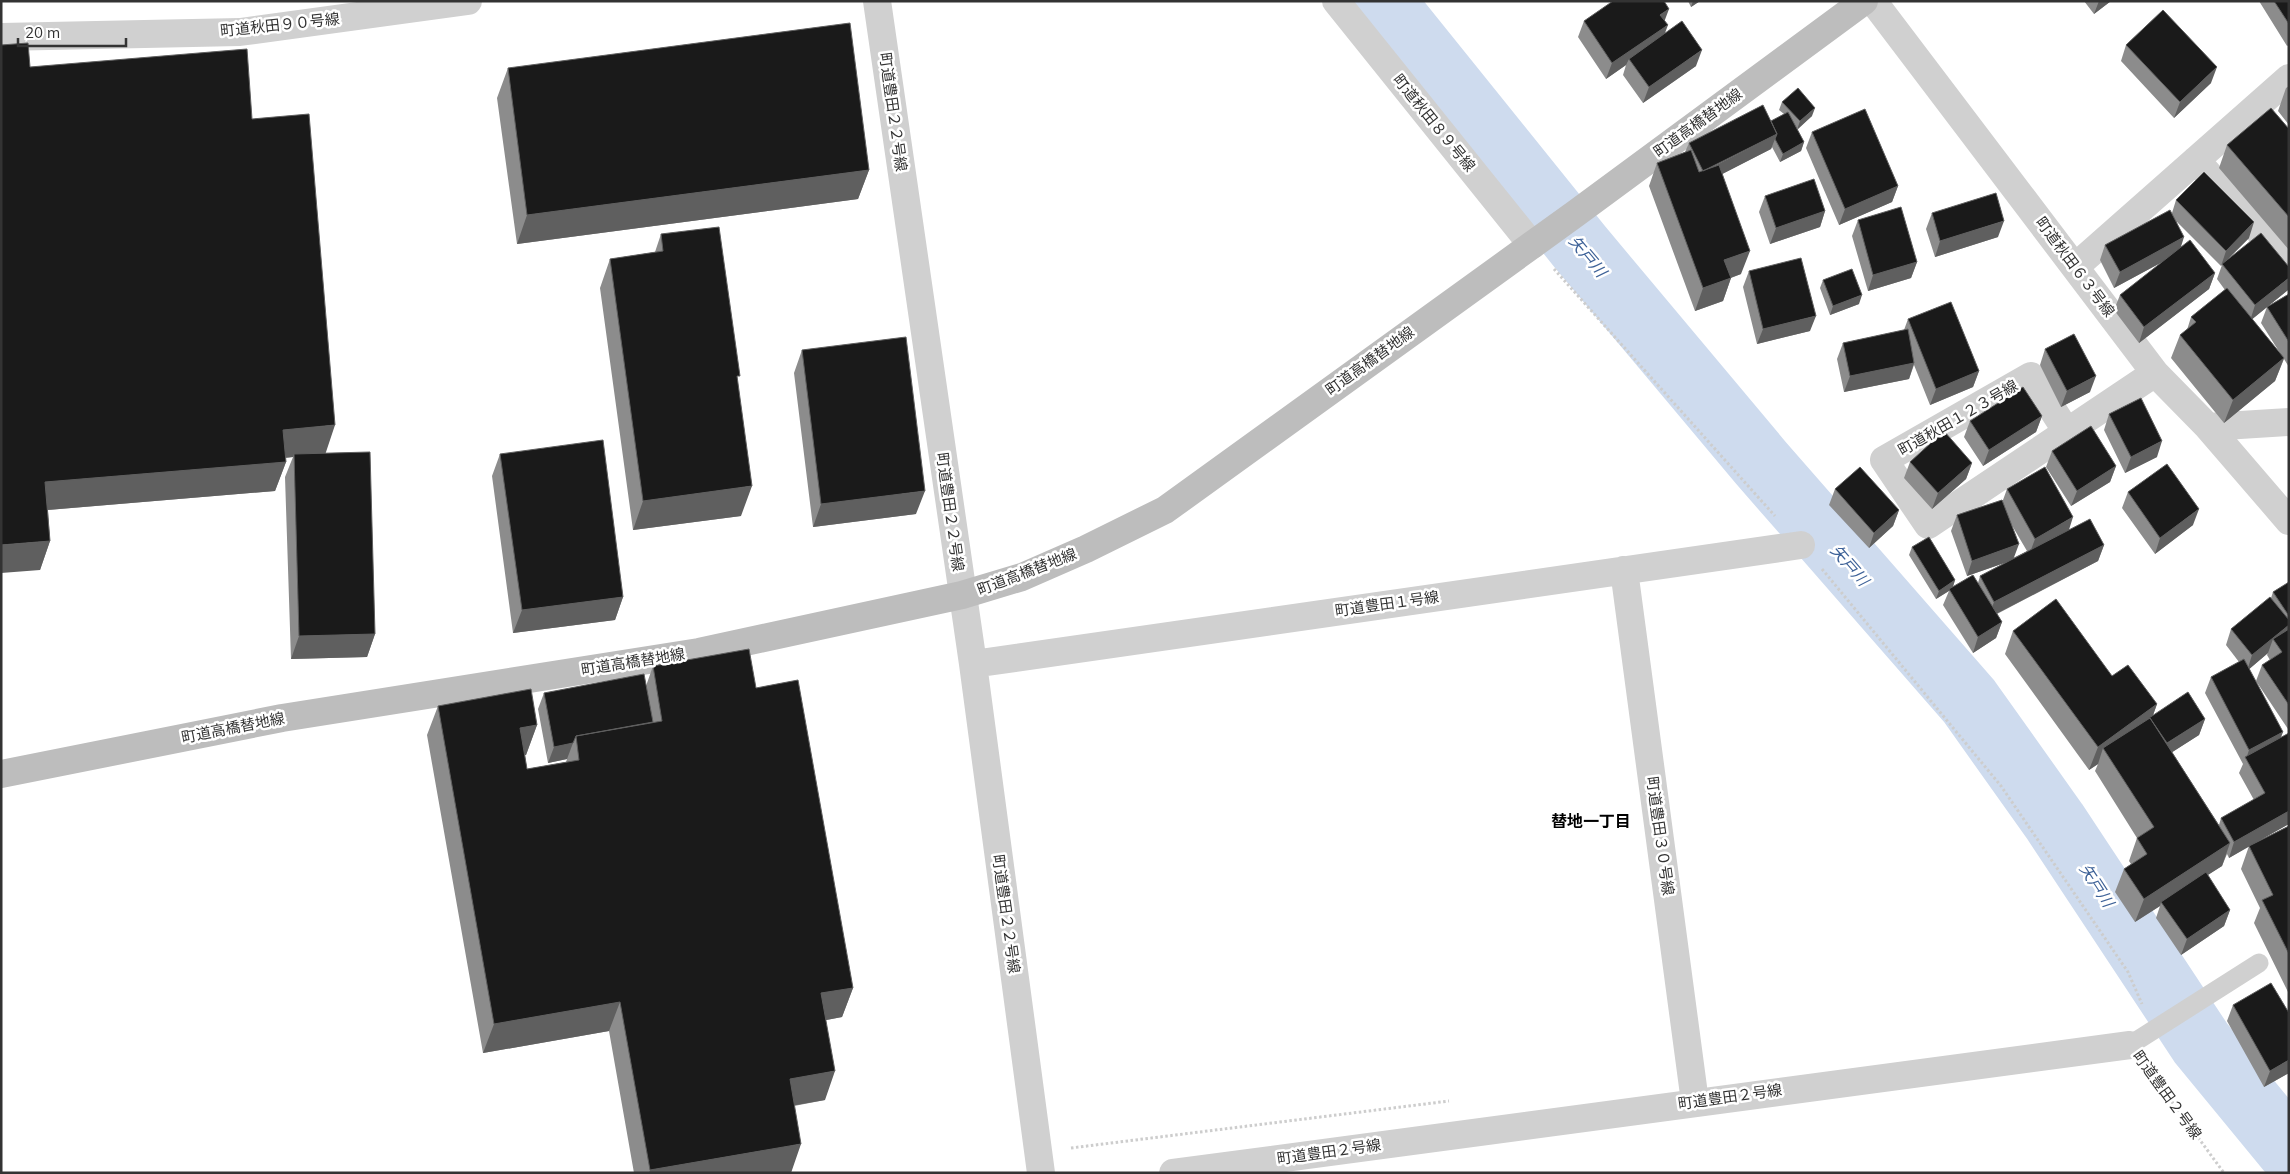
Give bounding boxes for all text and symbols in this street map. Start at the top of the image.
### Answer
street label: 町道秋田９０号線 [219,9,341,40]
scale bar [18,15,125,47]
text: 20 m [25,23,60,42]
street label: 町道豊田２２号線 [876,51,911,173]
street label: 町道秋田８９号線 [1389,70,1480,175]
street label: 町道高橋替地線 [1650,84,1746,161]
street label: 町道秋田６３号線 [2032,213,2119,320]
water label: 矢戸川 [1565,231,1612,282]
street label: 町道高橋替地線 [1322,322,1418,399]
street label: 町道秋田１２３号線 [1895,376,2021,460]
street label: 町道豊田２２号線 [933,451,968,573]
water label: 矢戸川 [1827,540,1875,591]
street label: 町道高橋替地線 [974,544,1079,599]
street label: 町道豊田１号線 [1334,587,1440,620]
street label: 町道高橋替地線 [580,644,686,679]
street label: 町道高橋替地線 [180,708,286,747]
street label: 町道豊田３０号線 [1643,775,1678,897]
district label: 替地一丁目 [1551,811,1631,831]
street label: 町道豊田２２号線 [989,853,1024,975]
water label: 矢戸川 [2076,859,2120,912]
street label: 町道豊田２号線 [2129,1047,2206,1143]
street label: 町道豊田２号線 [1677,1080,1783,1113]
street label: 町道豊田２号線 [1276,1135,1382,1168]

